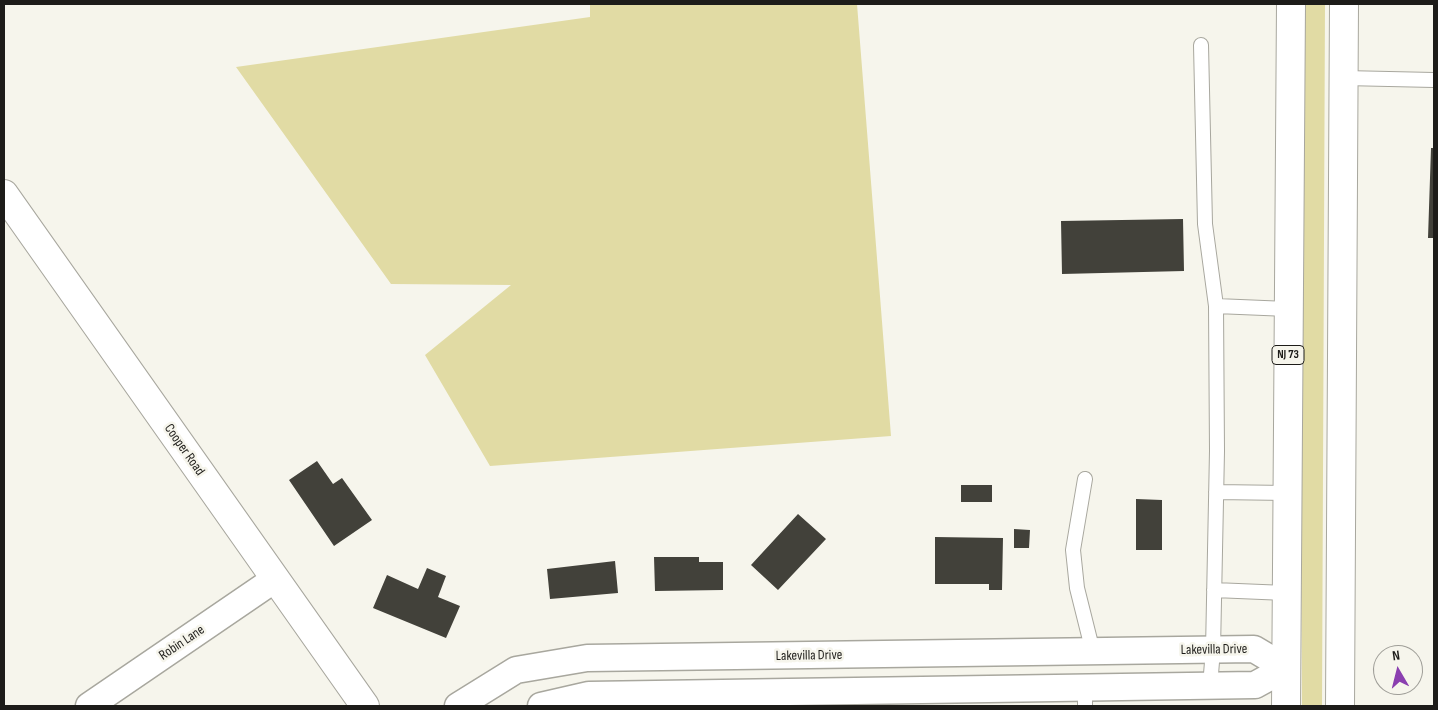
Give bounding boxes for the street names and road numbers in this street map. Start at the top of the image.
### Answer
road number: NJ 73 [1272,346,1304,364]
street label: Cooper Road [160,421,208,479]
street label: Robin Lane [156,622,208,664]
street label: Lakevilla Drive [1181,641,1247,659]
street label: Lakevilla Drive [776,647,842,665]

